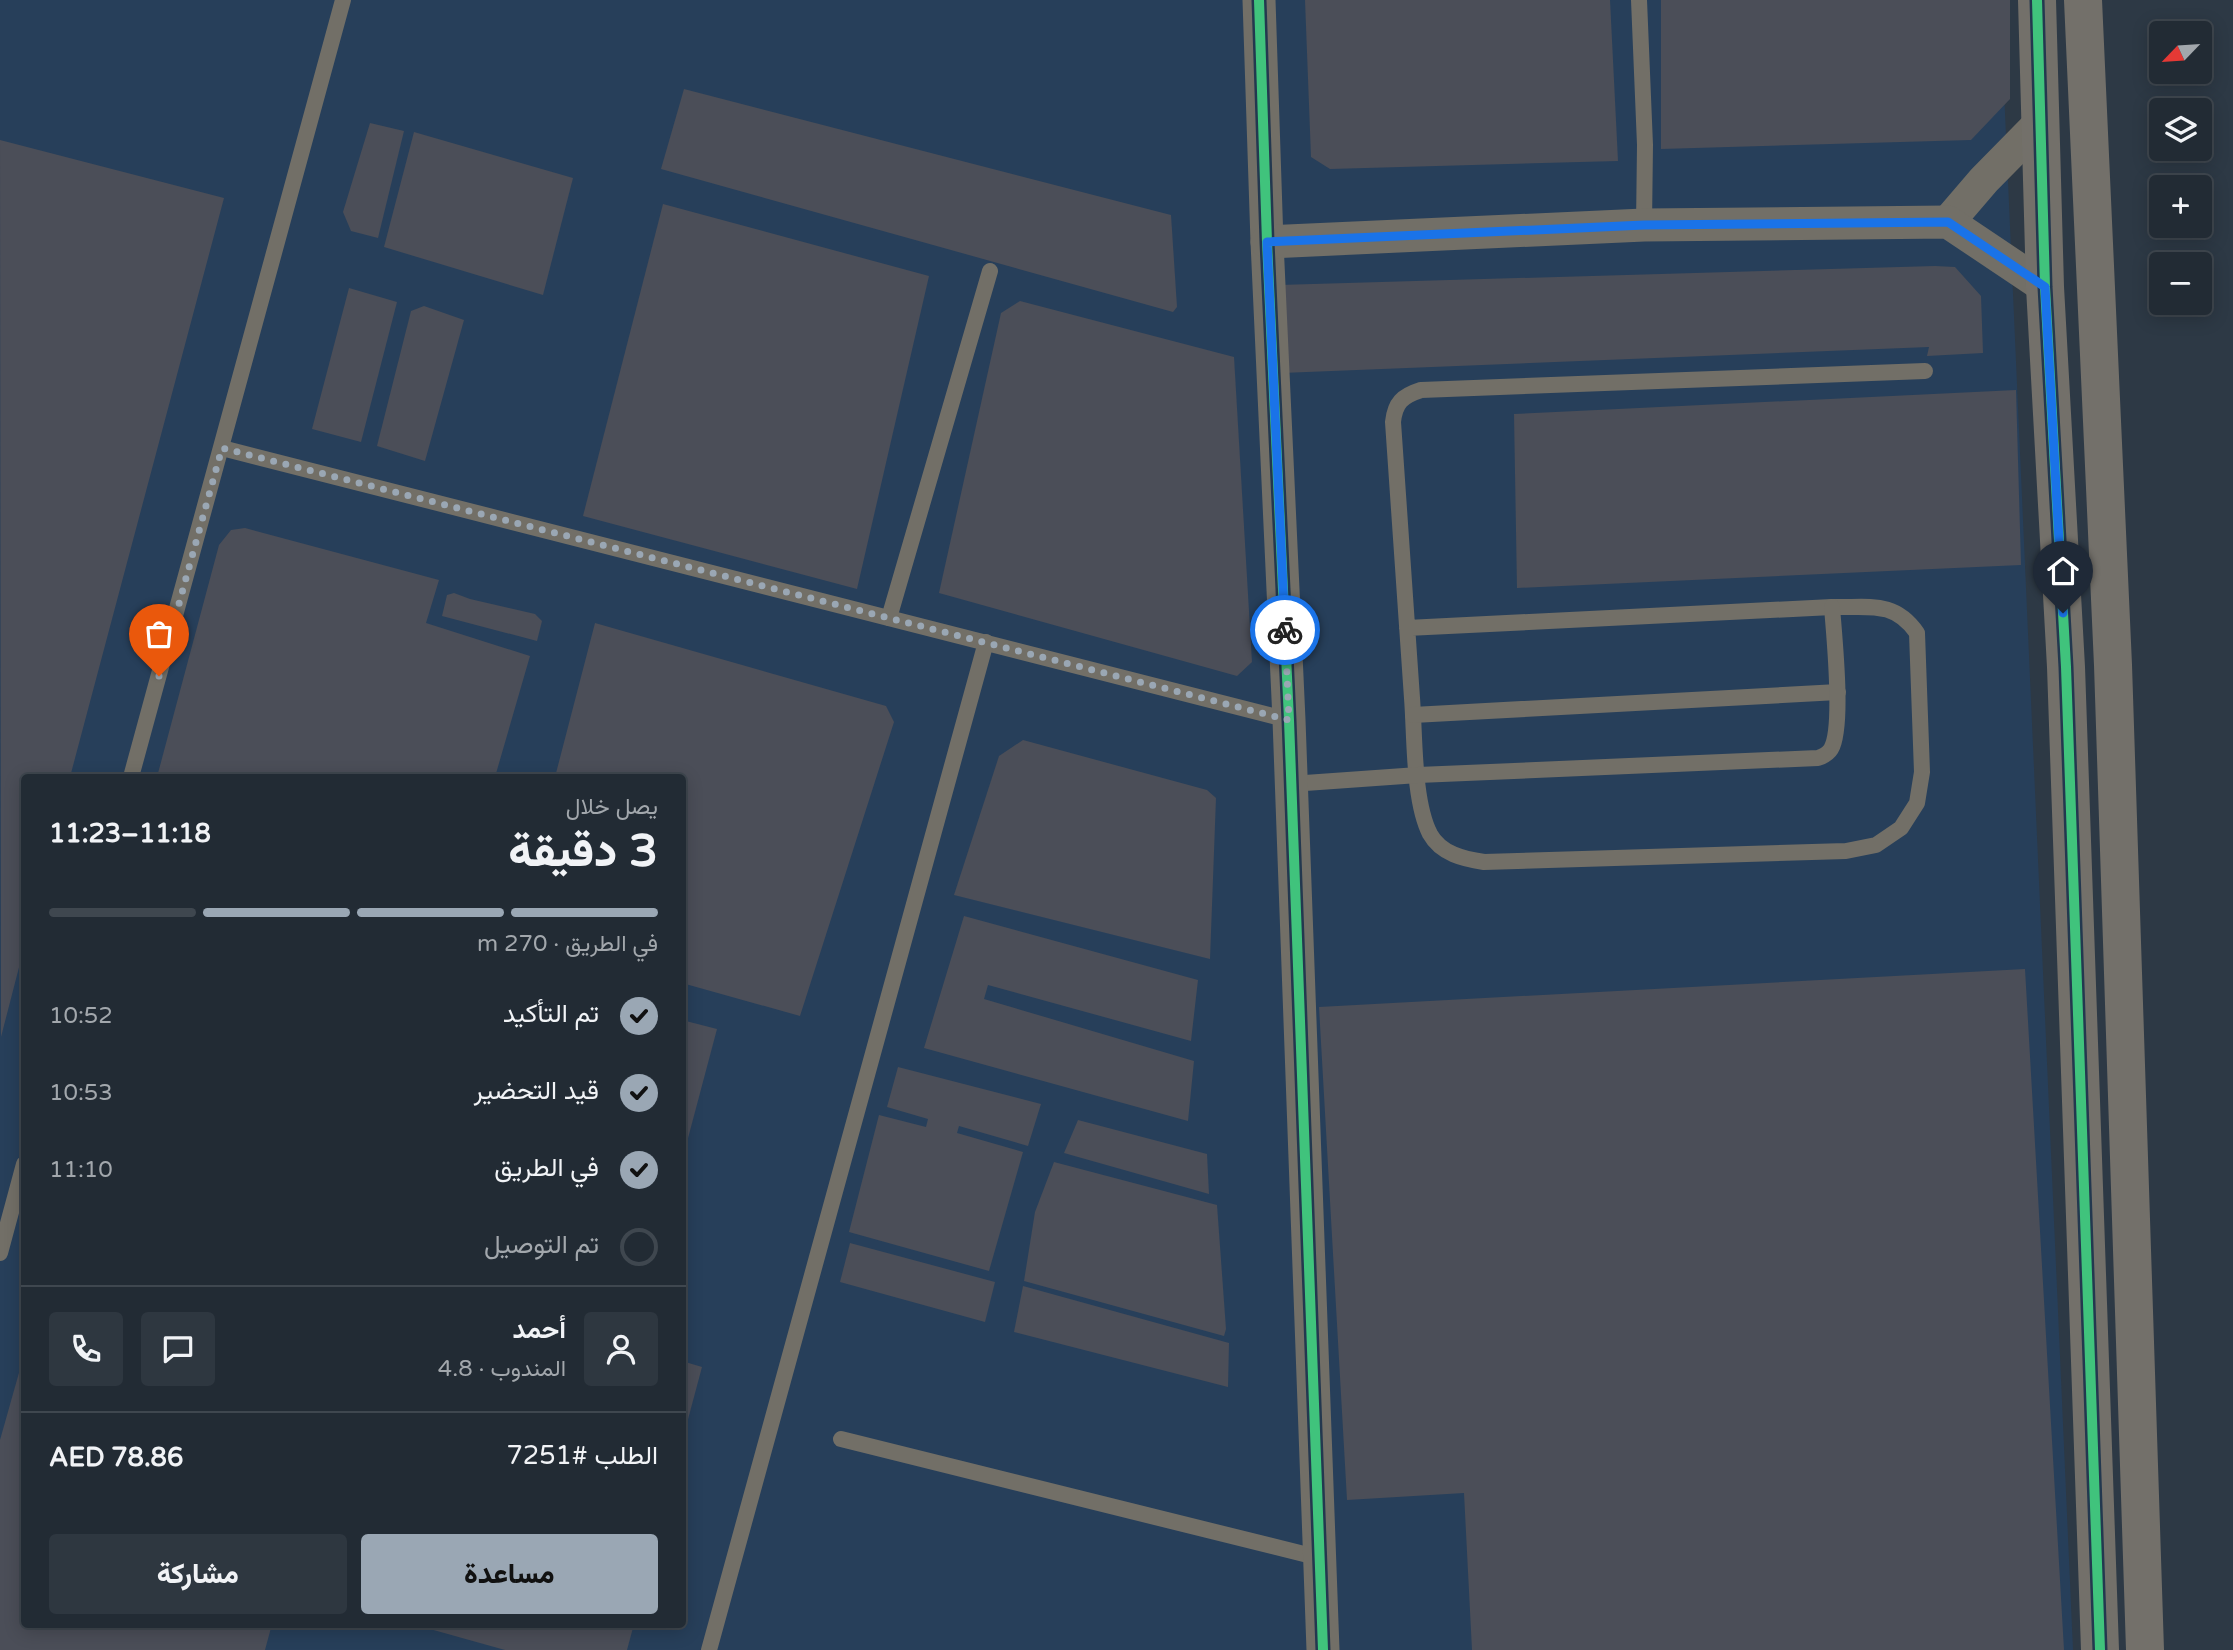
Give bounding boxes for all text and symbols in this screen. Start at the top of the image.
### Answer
north arrow [2149,21,2212,84]
map controls [2149,21,2212,315]
button: layers [2149,98,2212,161]
button: + [2149,175,2212,238]
button: − [2149,252,2212,315]
pin [2033,541,2093,613]
icon: home [2044,552,2082,590]
courier [1250,595,1320,665]
pin [129,604,189,676]
icon: bike [1266,611,1304,649]
icon: bag [140,615,178,653]
text: يصل خلال [566,793,658,821]
text: 11:18–11:23 [49,818,211,849]
text: 3 دقيقة [508,824,658,879]
text: في الطريق · 270 m [477,930,658,958]
icon: check [620,997,658,1035]
text: تم التأكيد [503,998,599,1029]
text: 10:52 [49,1002,113,1030]
icon: check [620,1074,658,1112]
text: قيد التحضير [474,1075,599,1106]
text: 10:53 [49,1079,113,1107]
icon: check [620,1151,658,1189]
text: في الطريق [494,1152,599,1183]
text: 11:10 [49,1156,113,1184]
text: تم التوصيل [484,1229,599,1260]
button: phone [49,1312,123,1386]
button: chat [141,1312,215,1386]
button: person [584,1312,658,1386]
text: أحمد [513,1314,566,1345]
text: المندوب · 4.8 [438,1355,566,1383]
text: الطلب #7251 [507,1440,658,1471]
text: AED 78.86 [49,1442,183,1473]
button: مشاركة [49,1534,347,1614]
button: مساعدة [361,1534,658,1614]

